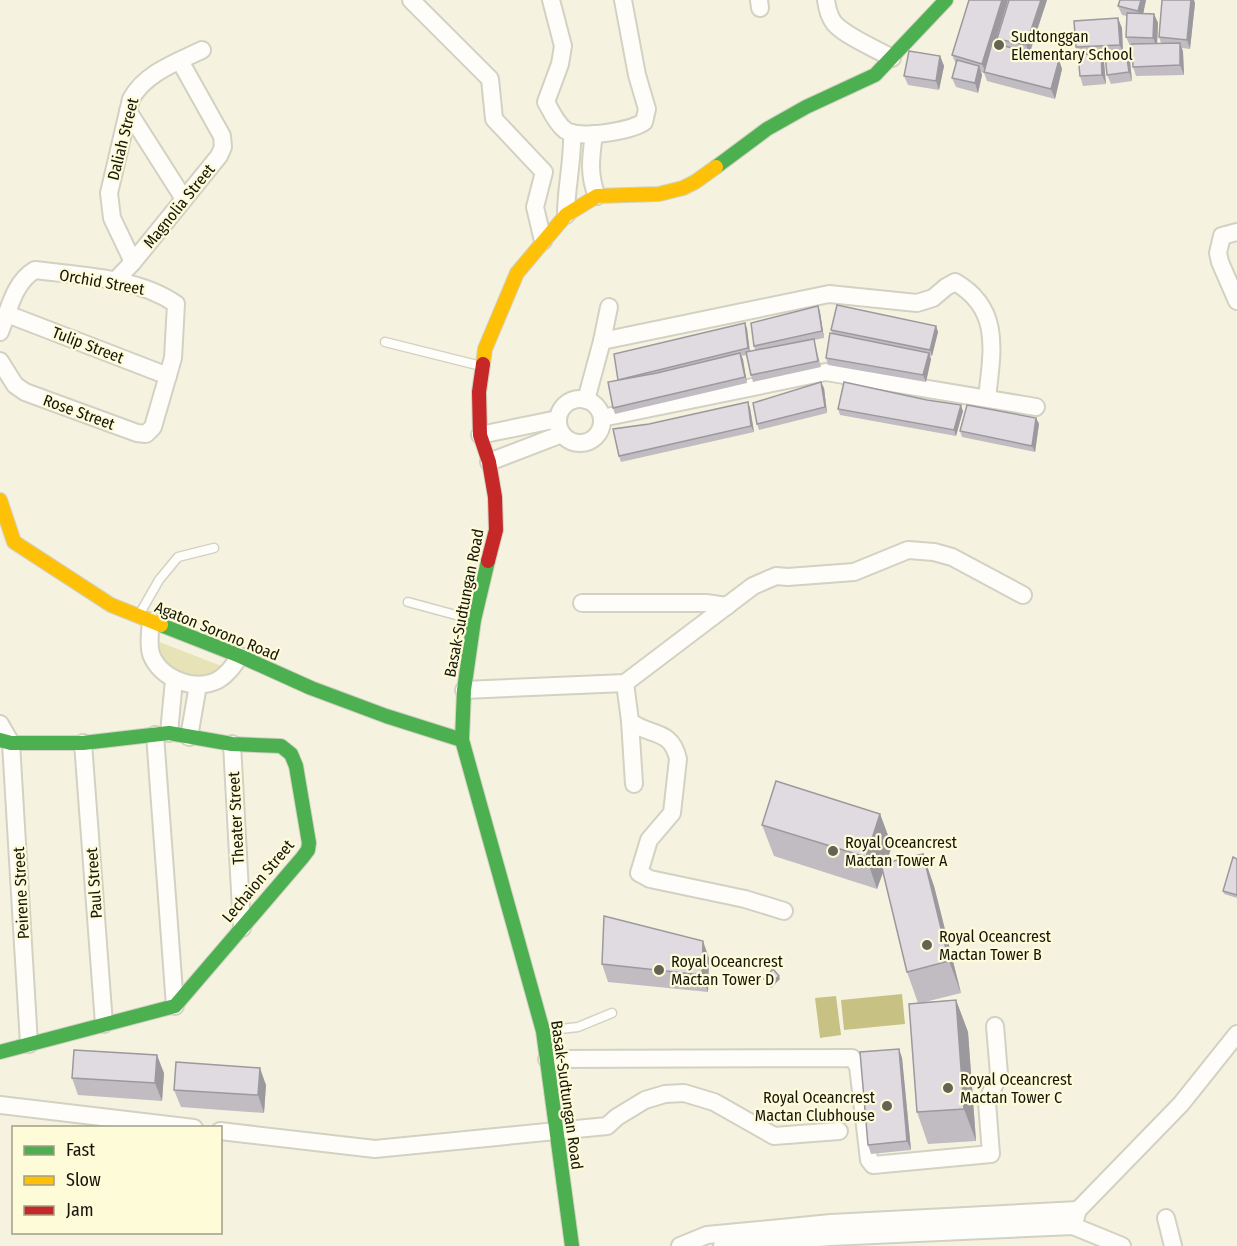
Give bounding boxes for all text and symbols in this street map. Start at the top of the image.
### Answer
place label: Sudtonggan Elementary School [1011,27,1133,64]
marker: Sudtonggan Elementary School [992,38,1006,52]
street label: Daliah Street [104,95,143,182]
street label: Magnolia Street [139,160,219,252]
street label: Orchid Street [58,265,147,299]
street label: Tulip Street [50,323,127,368]
street label: Rose Street [41,390,118,434]
street label: Basak-Sudtungan Road [440,527,488,679]
street label: Agaton Sorono Road [152,597,282,665]
street label: Theater Street [224,770,248,865]
place label: Royal Oceancrest Mactan Tower A [845,833,958,870]
street label: Lechaion Street [218,835,298,926]
marker: Royal Oceancrest Mactan Tower A [826,844,840,858]
street label: Peirene Street [9,846,33,940]
street label: Paul Street [82,846,106,919]
place label: Royal Oceancrest Mactan Tower B [939,927,1052,964]
marker: Royal Oceancrest Mactan Tower B [920,938,934,952]
place label: Royal Oceancrest Mactan Tower D [671,952,784,989]
marker: Royal Oceancrest Mactan Tower D [652,963,666,977]
street label: Basak-Sudtungan Road [547,1019,587,1171]
place label: Royal Oceancrest Mactan Tower C [960,1070,1073,1107]
marker: Royal Oceancrest Mactan Tower C [941,1081,955,1095]
place label: Royal Oceancrest Mactan Clubhouse [755,1088,876,1125]
marker: Royal Oceancrest Mactan Clubhouse [880,1099,894,1113]
legend [12,1126,222,1234]
text: Fast [66,1139,95,1161]
text: Slow [66,1169,101,1191]
text: Jam [66,1199,94,1221]

